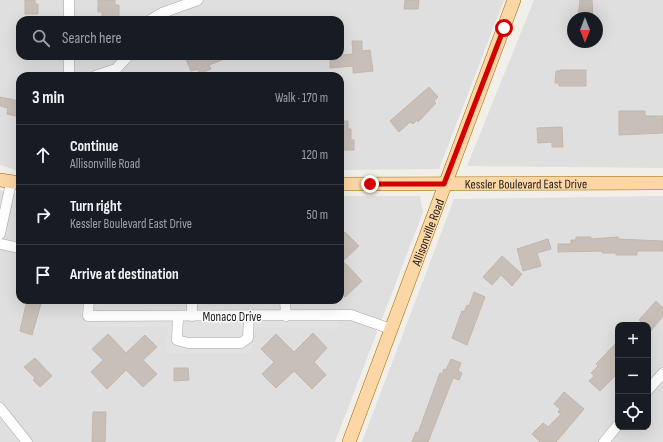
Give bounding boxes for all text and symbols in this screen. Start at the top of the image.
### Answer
north arrow [567,12,603,48]
search box [16,16,344,60]
route start [495,19,513,37]
icon: search [30,27,52,49]
text: Search here [62,29,122,48]
text: 3 min [32,88,65,108]
text: Walk · 170 m [275,90,328,106]
text: Continue [70,137,119,156]
icon: ahead [32,144,54,166]
text: 120 m [302,147,328,163]
text: Allisonville Road [70,156,140,172]
route end [361,175,379,193]
street label: Kessler Boulevard East Drive [465,176,587,193]
text: Turn right [70,197,122,216]
street label: Allisonville Road [408,197,448,269]
icon: right [32,204,54,226]
text: 50 m [307,207,328,223]
text: Kessler Boulevard East Drive [70,216,192,232]
icon: arrive [32,264,54,286]
text: Arrive at destination [70,265,179,284]
street label: Monaco Drive [203,309,262,325]
map controls [615,322,651,430]
button: + [615,322,651,358]
button: − [615,358,651,394]
button: locate [615,394,651,430]

